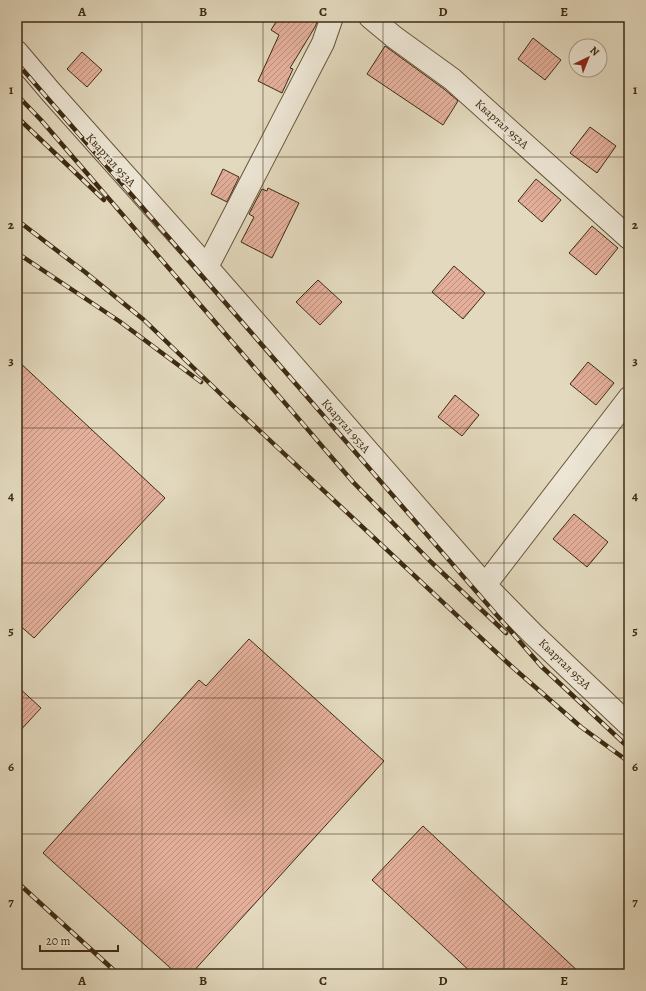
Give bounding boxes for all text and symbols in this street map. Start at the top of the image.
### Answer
text: A [77,3,87,20]
text: B [199,3,207,20]
text: C [319,3,327,20]
text: D [438,3,448,20]
text: E [560,3,568,20]
north arrow [568,38,608,78]
text: N [586,43,603,59]
text: 1 [9,81,14,98]
text: 1 [633,81,638,98]
street label: Квартал 953А [472,96,533,153]
street label: Квартал 953А [83,130,140,191]
text: 2 [8,216,15,233]
text: 2 [632,216,639,233]
text: 3 [8,352,14,369]
text: 3 [632,352,638,369]
street label: Квартал 953А [318,395,375,457]
text: 4 [8,487,14,504]
text: 4 [632,487,638,504]
text: 5 [8,622,14,639]
text: 5 [632,622,638,639]
street label: Квартал 953А [535,635,595,694]
text: 6 [8,758,14,775]
text: 6 [632,758,638,775]
text: 7 [8,893,14,910]
text: 7 [632,893,638,910]
scale bar [40,927,118,953]
text: 20 m [46,933,70,949]
text: A [77,972,87,989]
text: B [199,972,207,989]
text: C [319,972,327,989]
text: D [438,972,448,989]
text: E [560,972,568,989]

